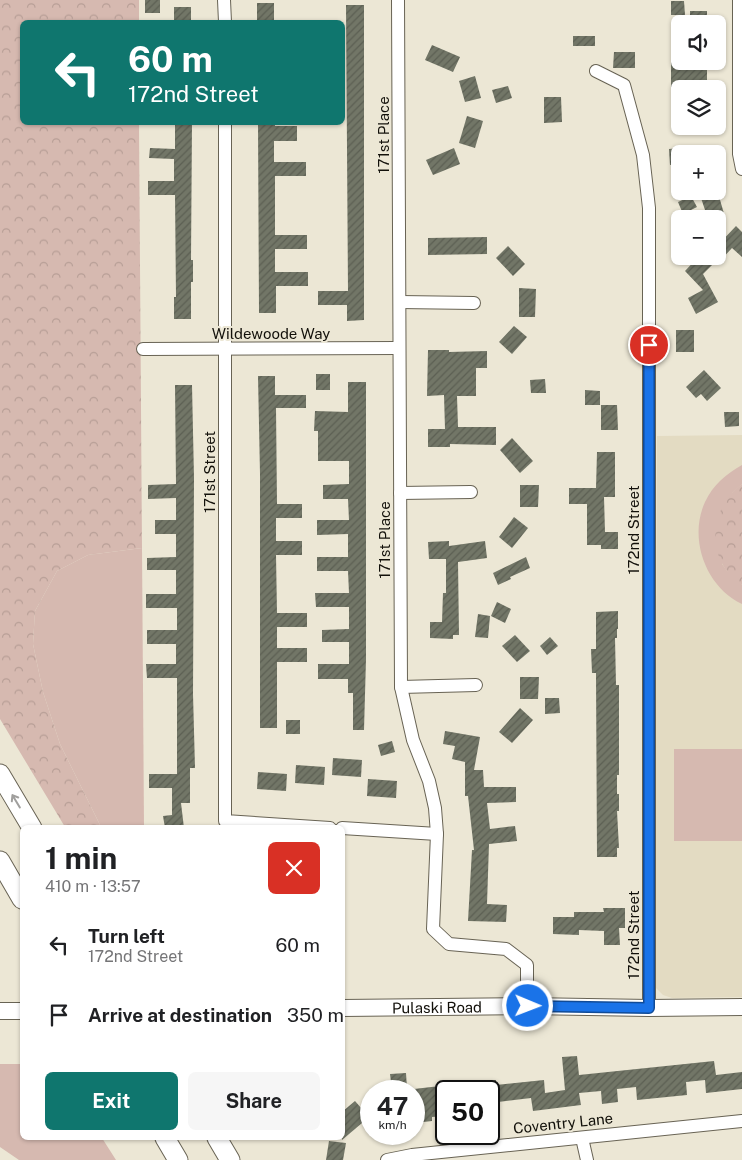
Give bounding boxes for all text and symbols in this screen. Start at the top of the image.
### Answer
map controls [671,15,726,265]
button: sound [671,15,726,70]
text: 60 m [128,39,213,80]
icon: left [45,40,110,105]
button: layers [671,80,726,135]
text: 172nd Street [128,81,259,107]
street label: 171st Place [375,96,392,174]
button: + [671,145,726,200]
button: − [671,210,726,265]
pin [628,324,670,366]
street label: Wildewoode Way [212,325,330,342]
icon: arrive [635,331,663,359]
street label: 171st Street [201,431,218,513]
street label: 172nd Street [625,485,642,575]
street label: 171st Place [376,501,393,579]
one-way arrow [11,794,21,808]
text: 1 min [45,840,117,876]
button: close [268,842,320,894]
text: 410 m · 13:57 [45,877,141,896]
street label: 172nd Street [625,890,642,980]
text: Turn left [88,925,165,947]
icon: left [45,931,73,959]
text: 60 m [276,934,320,956]
text: 172nd Street [88,947,183,966]
position arrow [501,979,553,1031]
street label: Pulaski Road [392,998,482,1016]
icon: arrive [45,1001,73,1029]
text: Arrive at destination [88,1004,272,1026]
text: 350 m [287,1004,344,1026]
button: Exit [45,1072,178,1130]
button: Share [188,1072,320,1130]
speed limit sign: 50 [435,1080,500,1145]
text: 47 [376,1091,409,1121]
street label: Coventry Lane [512,1109,614,1137]
text: km/h [378,1118,407,1132]

